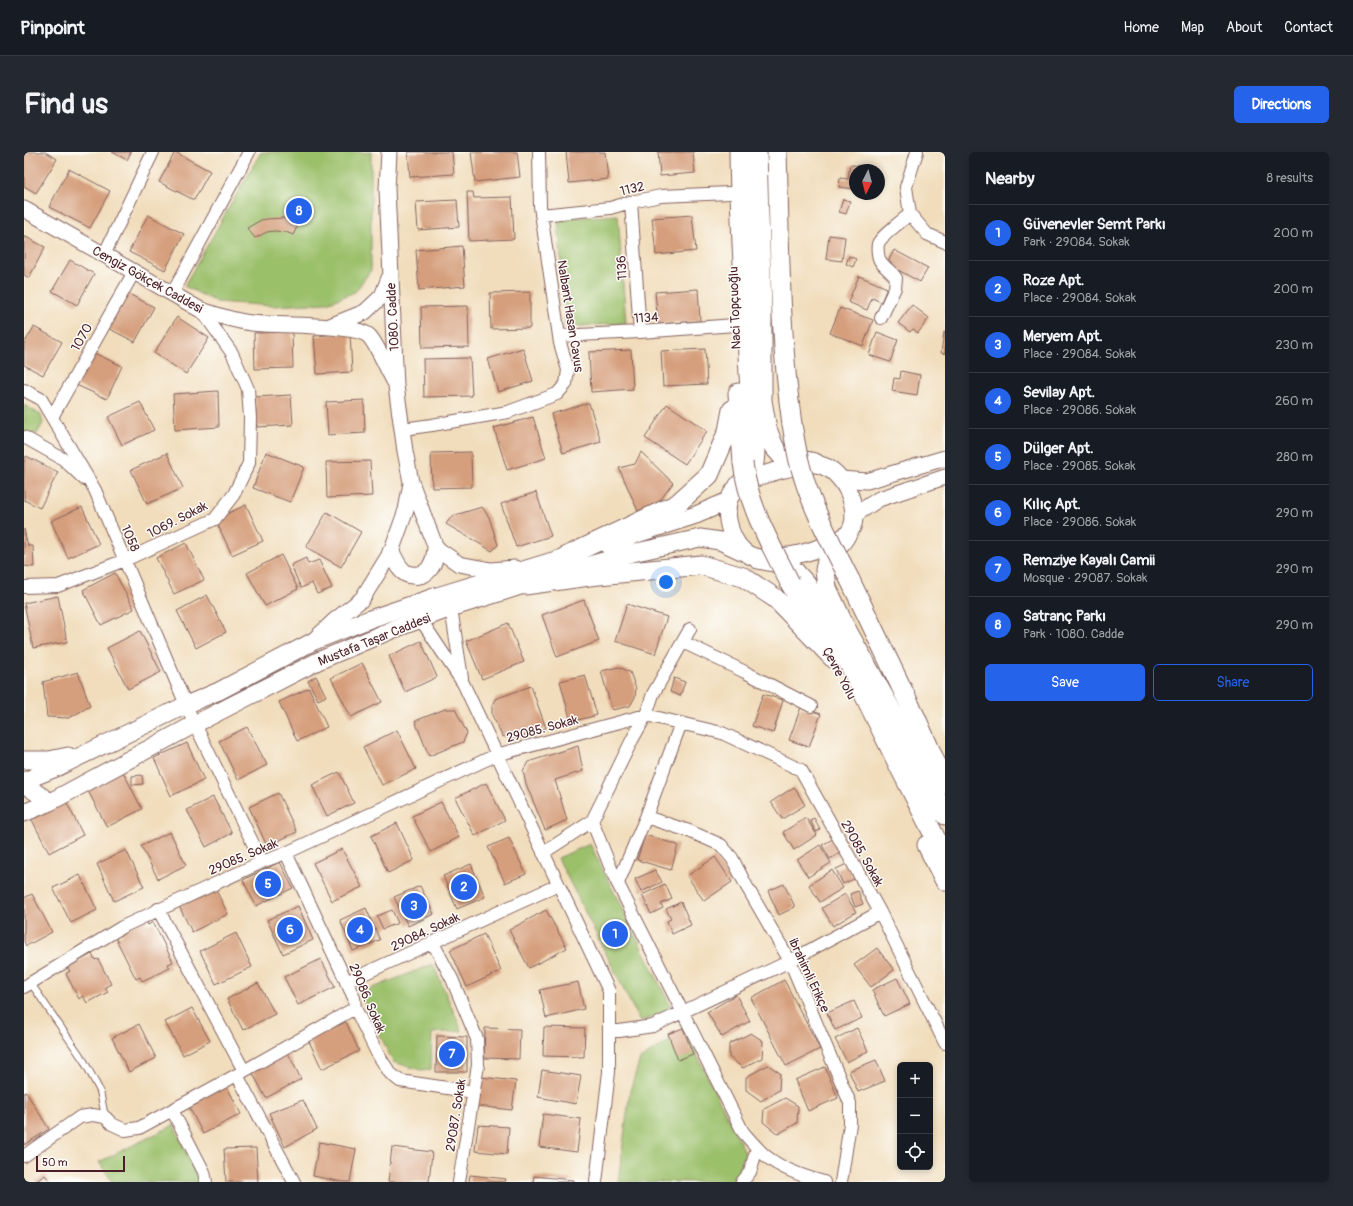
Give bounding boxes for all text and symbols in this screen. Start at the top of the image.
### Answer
text: Pinpoint [20,16,85,40]
text: Home [1124,19,1159,36]
text: Map [1181,19,1204,36]
text: About [1226,19,1262,36]
text: Contact [1284,19,1333,36]
button: Directions [1234,86,1329,123]
text: Find us [24,87,108,122]
north arrow [849,164,885,200]
text: Nearby [985,168,1034,189]
text: 8 results [1267,170,1313,186]
street label: 1132 [618,178,646,200]
pin: 8 [286,196,312,226]
text: Güvenevler Semt Parkı [1023,215,1166,234]
text: 1 [995,225,1001,241]
text: 200 m [1274,225,1313,241]
text: Park · 29084. Sokak [1023,234,1130,250]
street label: Cengiz Gökçek Caddesi [89,243,206,317]
street label: 1136 [613,255,631,281]
street label: Nalbant Hasan Cavus [553,259,587,374]
street label: Naci Topçuoğlu [726,266,744,350]
text: Roze Apt. [1023,271,1084,290]
text: 2 [994,281,1002,297]
text: 200 m [1274,281,1313,297]
street label: 1080. Cadde [383,282,403,352]
text: Place · 29084. Sokak [1023,290,1136,306]
street label: 1134 [633,309,660,327]
street label: 1070 [68,321,96,354]
text: Meryem Apt. [1023,327,1103,346]
text: 3 [994,337,1002,353]
text: 230 m [1276,337,1313,353]
text: Place · 29084. Sokak [1023,346,1136,362]
text: Sevilay Apt. [1023,383,1095,402]
text: 4 [994,393,1002,409]
text: 260 m [1275,393,1313,409]
text: Place · 29086. Sokak [1023,402,1136,418]
text: Dülger Apt. [1023,439,1093,458]
text: 5 [994,449,1002,465]
text: 280 m [1276,449,1313,465]
text: Place · 29085. Sokak [1023,458,1136,474]
text: Kılıç Apt. [1023,495,1081,514]
street label: 1069. Sokak [145,498,211,542]
text: 6 [994,505,1002,521]
text: 290 m [1276,505,1313,521]
text: Place · 29086. Sokak [1023,514,1136,530]
street label: 1058 [117,523,143,555]
text: Remziye Kayalı Camii [1023,551,1155,570]
text: 7 [995,561,1001,577]
text: 290 m [1276,561,1313,577]
text: Mosque · 29087. Sokak [1023,570,1147,586]
your location [656,572,676,592]
text: Satranç Parkı [1023,607,1106,626]
street label: Mustafa Taşar Caddesi [316,610,433,670]
text: 8 [995,617,1001,633]
text: 290 m [1276,617,1313,633]
text: Park · 1080. Cadde [1023,626,1124,642]
street label: Çevre Yolu [819,645,860,702]
button: Save [985,664,1145,701]
button: Share [1153,664,1313,701]
street label: 29085. Sokak [505,712,580,746]
street label: 29085. Sokak [837,817,887,890]
street label: 29085. Sokak [206,835,281,879]
pin: 5 [255,869,281,899]
pin: 2 [451,872,477,902]
pin: 3 [401,891,427,921]
street label: 29084. Sokak [388,909,463,955]
pin: 6 [277,915,303,945]
pin: 4 [347,915,373,945]
pin: 1 [602,919,628,949]
street label: ibrahimli Erikçe [785,936,833,1015]
street label: 29086. Sokak [345,961,389,1036]
pin: 7 [439,1039,465,1069]
map controls [897,1062,933,1170]
button: + [897,1062,933,1098]
street label: 29087. Sokak [442,1077,470,1153]
button: − [897,1098,933,1134]
button: locate [897,1134,933,1170]
scale bar [36,1154,125,1173]
text: 50 m [42,1156,68,1169]

